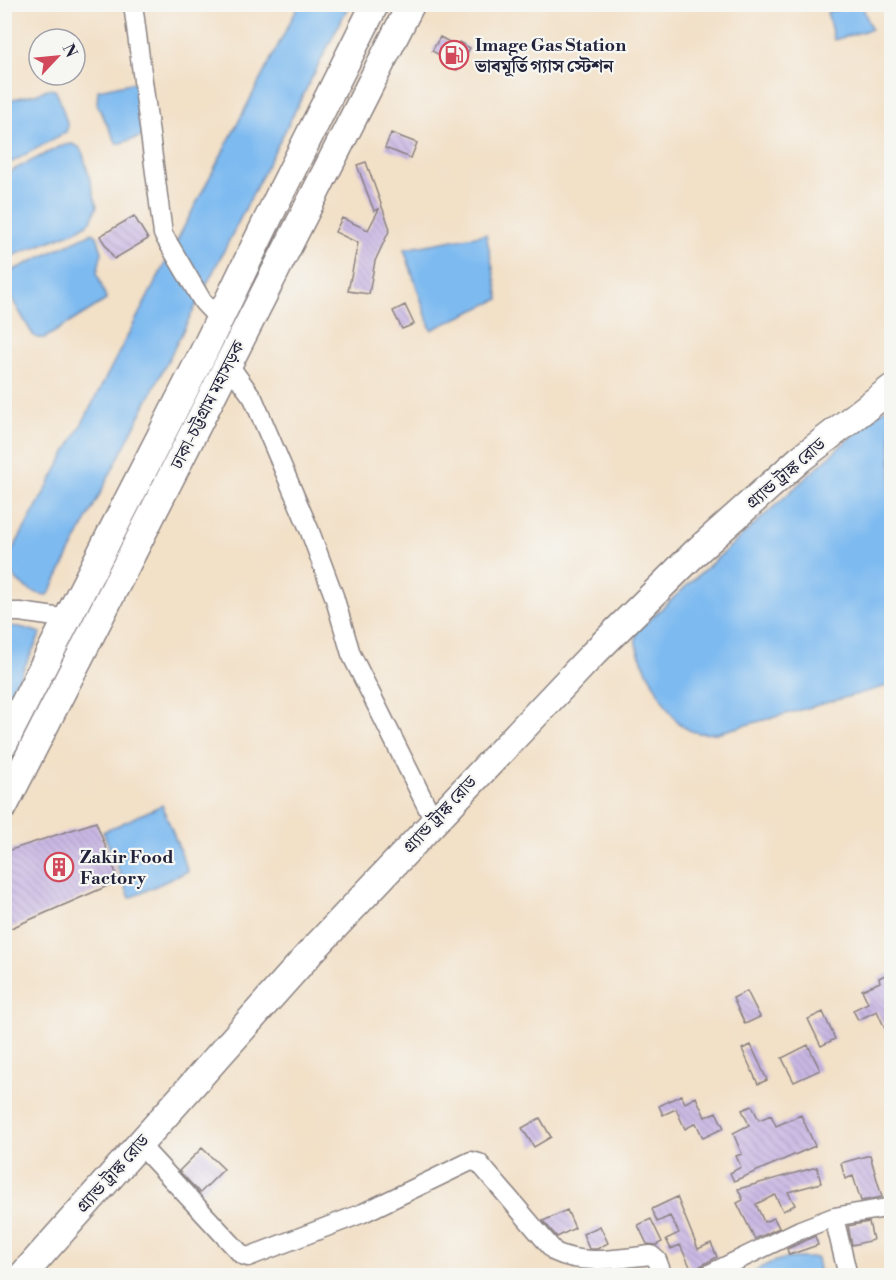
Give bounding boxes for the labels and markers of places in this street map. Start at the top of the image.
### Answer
place label: Image Gas Station ভাবমূর্তি গ্যাস স্টেশন [474,34,626,78]
fuel station icon: Image Gas Station ভাবমূর্তি গ্যাস স্টেশন [438,39,470,71]
place label: Zakir Food Factory [80,846,174,890]
building icon: Zakir Food Factory [43,851,75,883]

